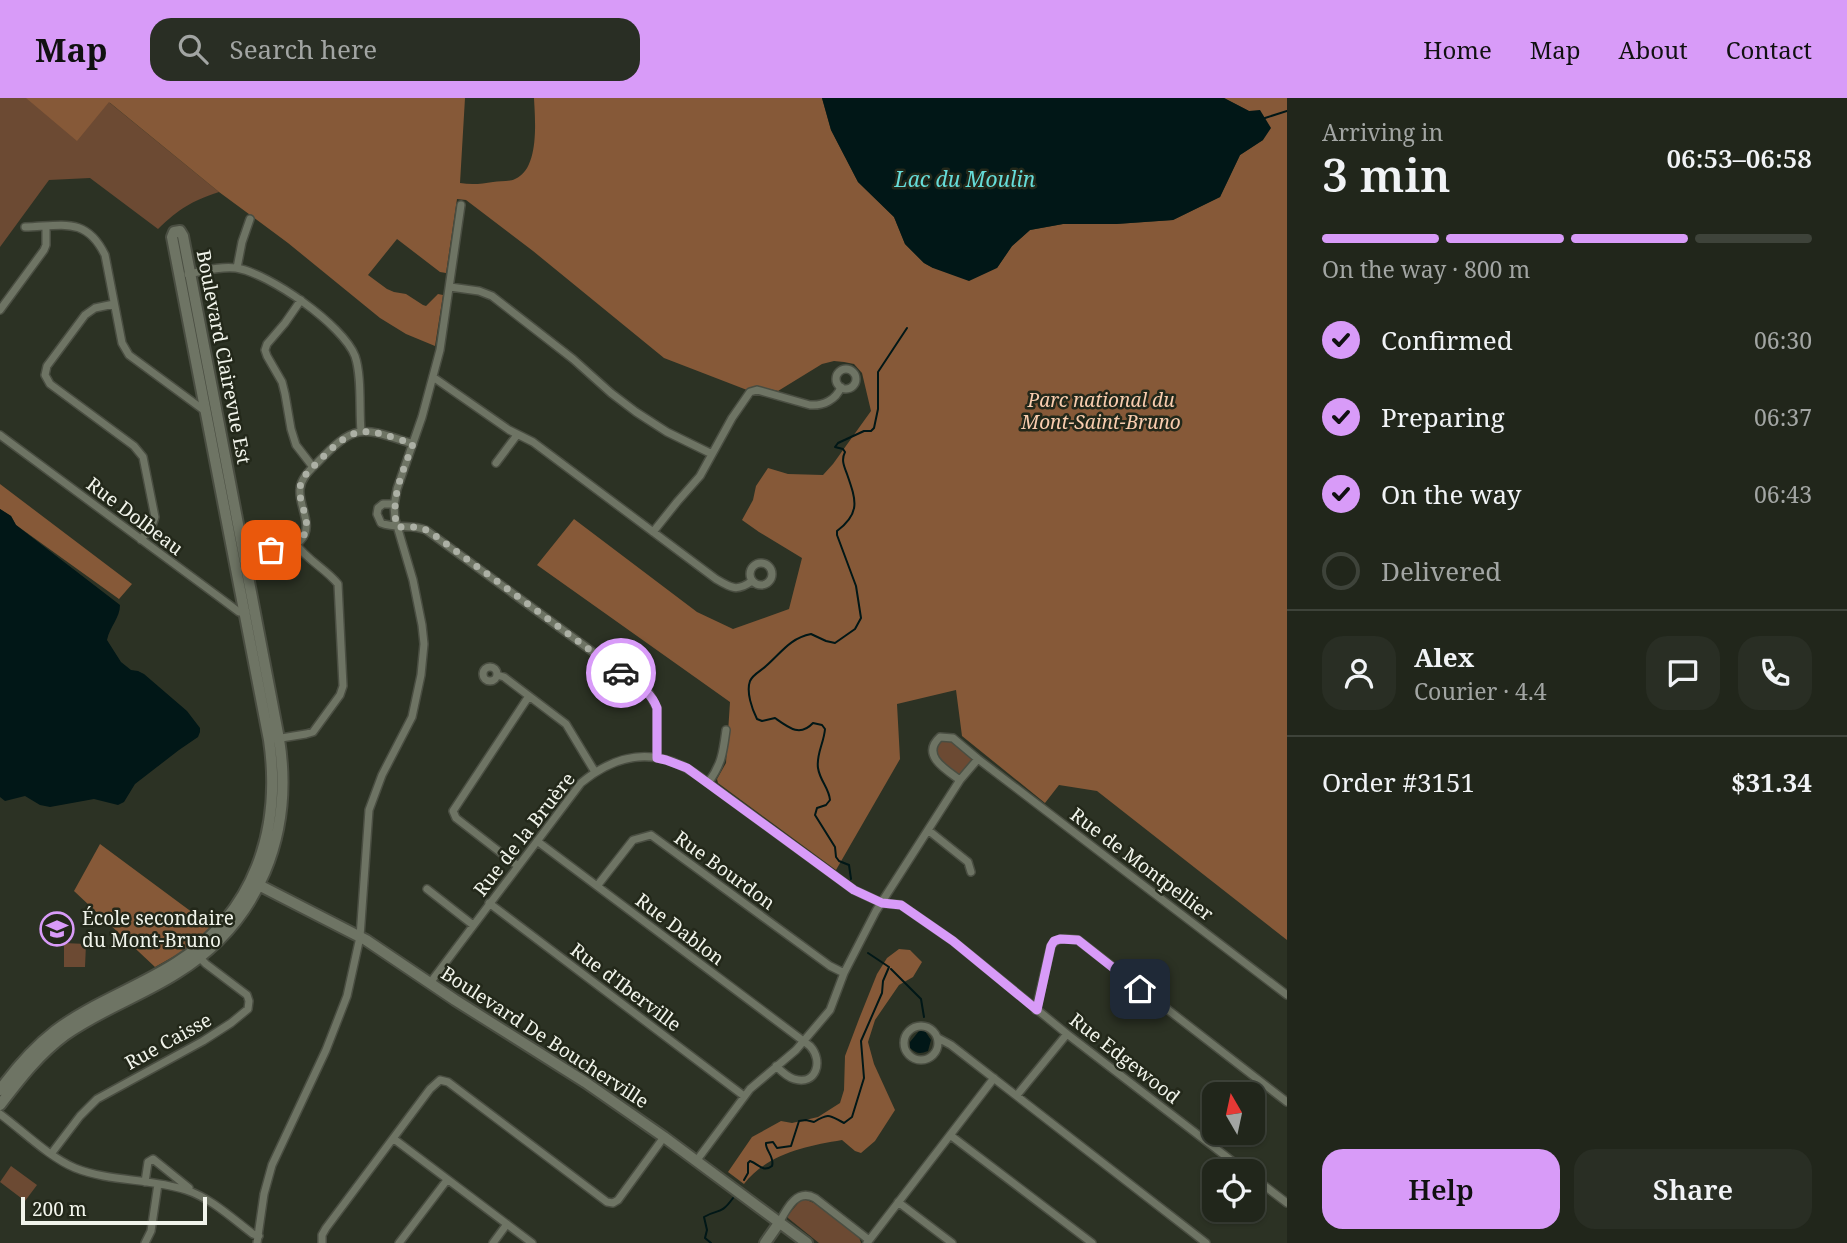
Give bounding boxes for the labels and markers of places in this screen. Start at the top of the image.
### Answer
pin [241,520,301,580]
place label: École secondaire du Mont-Bruno [82,905,234,953]
school or university icon: École secondaire du Mont-Bruno [38,910,76,948]
pin [1110,959,1170,1019]

